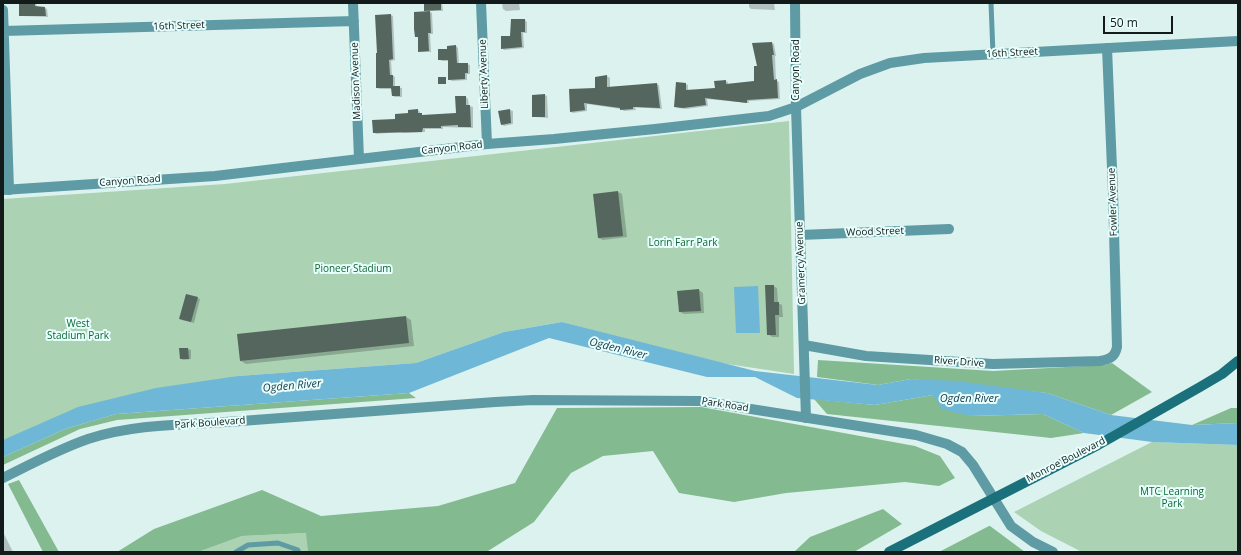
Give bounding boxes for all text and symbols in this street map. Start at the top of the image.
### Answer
scale bar [1105,8,1175,34]
text: 50 m [1110,14,1138,31]
street label: 16th Street [153,19,205,33]
street label: Liberty Avenue [477,39,491,109]
street label: Canyon Road [790,39,802,101]
street label: Madison Avenue [349,42,363,120]
street label: 16th Street [986,46,1038,60]
street label: Canyon Road [421,139,483,157]
street label: Fowler Avenue [1106,168,1120,236]
street label: Canyon Road [99,173,161,189]
street label: Gramercy Avenue [794,221,808,305]
street label: Wood Street [846,225,904,239]
park label: Lorin Farr Park [649,237,717,249]
park label: Pioneer Stadium [314,263,392,275]
park label: West Stadium Park [47,318,109,342]
water label: Ogden River [588,336,648,362]
street label: River Drive [933,354,985,370]
water label: Ogden River [262,377,322,395]
water label: Ogden River [940,392,998,406]
street label: Park Road [701,395,749,415]
street label: Park Boulevard [174,415,246,431]
street label: Monroe Boulevard [1025,435,1107,485]
park label: MTC Learning Park [1140,486,1204,510]

